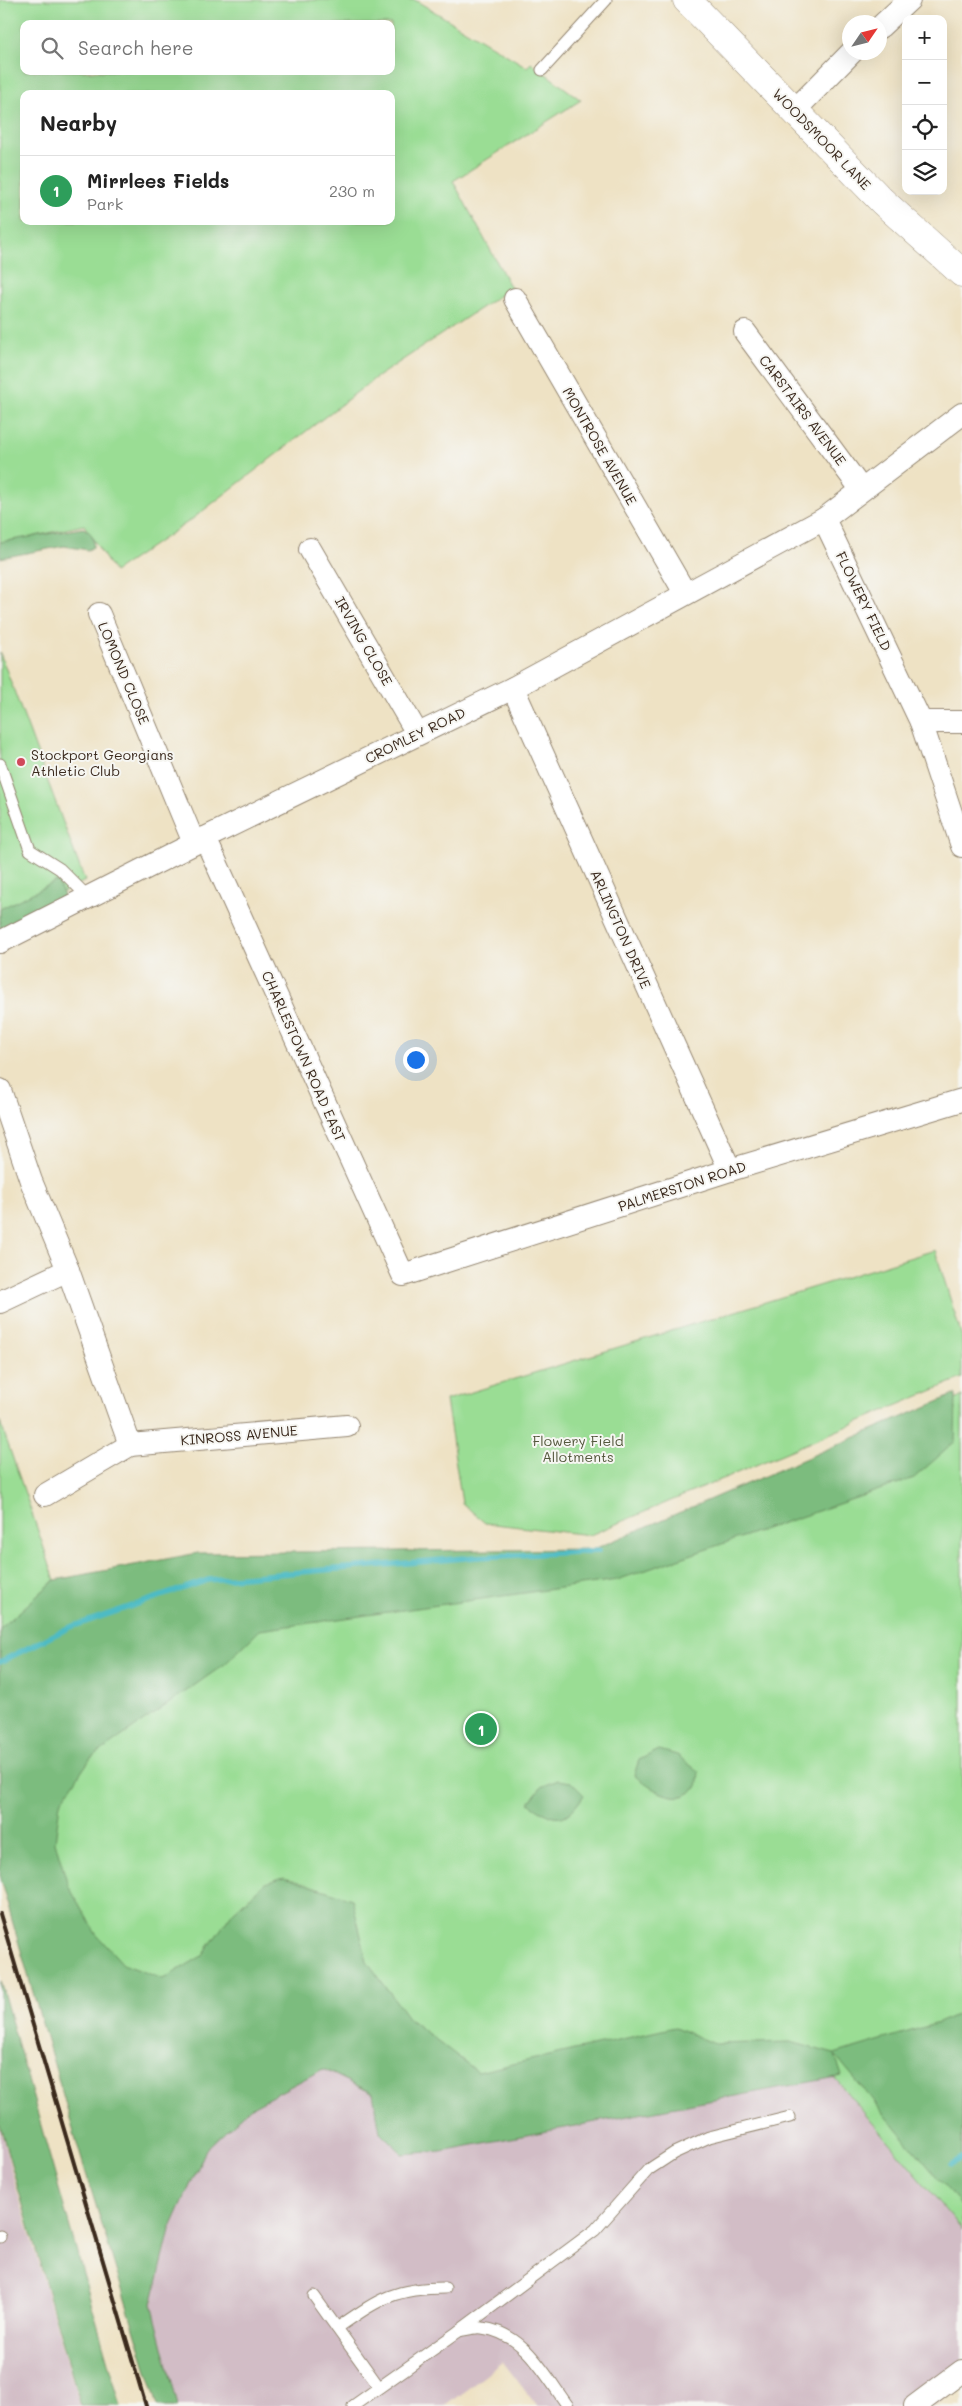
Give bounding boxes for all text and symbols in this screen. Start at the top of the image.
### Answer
north arrow [842,15,887,60]
map controls [902,15,947,195]
button: + [902,15,947,60]
search box [20,20,395,75]
icon: search [38,34,66,62]
text: Search here [78,35,194,60]
button: − [902,60,947,105]
street label: WOODSMOOR LANE [769,84,875,194]
button: locate [902,105,947,150]
text: Nearby [40,109,117,136]
button: layers [902,150,947,195]
text: Mirrlees Fields [87,168,229,193]
text: 1 [52,180,60,201]
text: 230 m [329,180,375,201]
text: Park [87,193,123,214]
street label: CARSTAIRS AVENUE [755,351,851,469]
street label: MONTROSE AVENUE [558,384,642,508]
street label: FLOWERY FIELD [832,548,896,654]
street label: IRVING CLOSE [331,593,397,689]
street label: LOMOND CLOSE [94,619,154,727]
street label: CROMLEY ROAD [362,702,468,768]
place label: Stockport Georgians Athletic Club [31,745,174,780]
marker: Stockport Georgians Athletic Club [15,756,27,768]
street label: ARLINGTON DRIVE [586,867,656,991]
street label: CHARLESTOWN ROAD EAST [258,968,350,1145]
your location [403,1047,429,1073]
street label: PALMERSTON ROAD [616,1156,748,1216]
street label: KINROSS AVENUE [180,1420,298,1450]
park label: Flowery Field Allotments [532,1431,624,1466]
pin: 1 [465,1710,497,1748]

